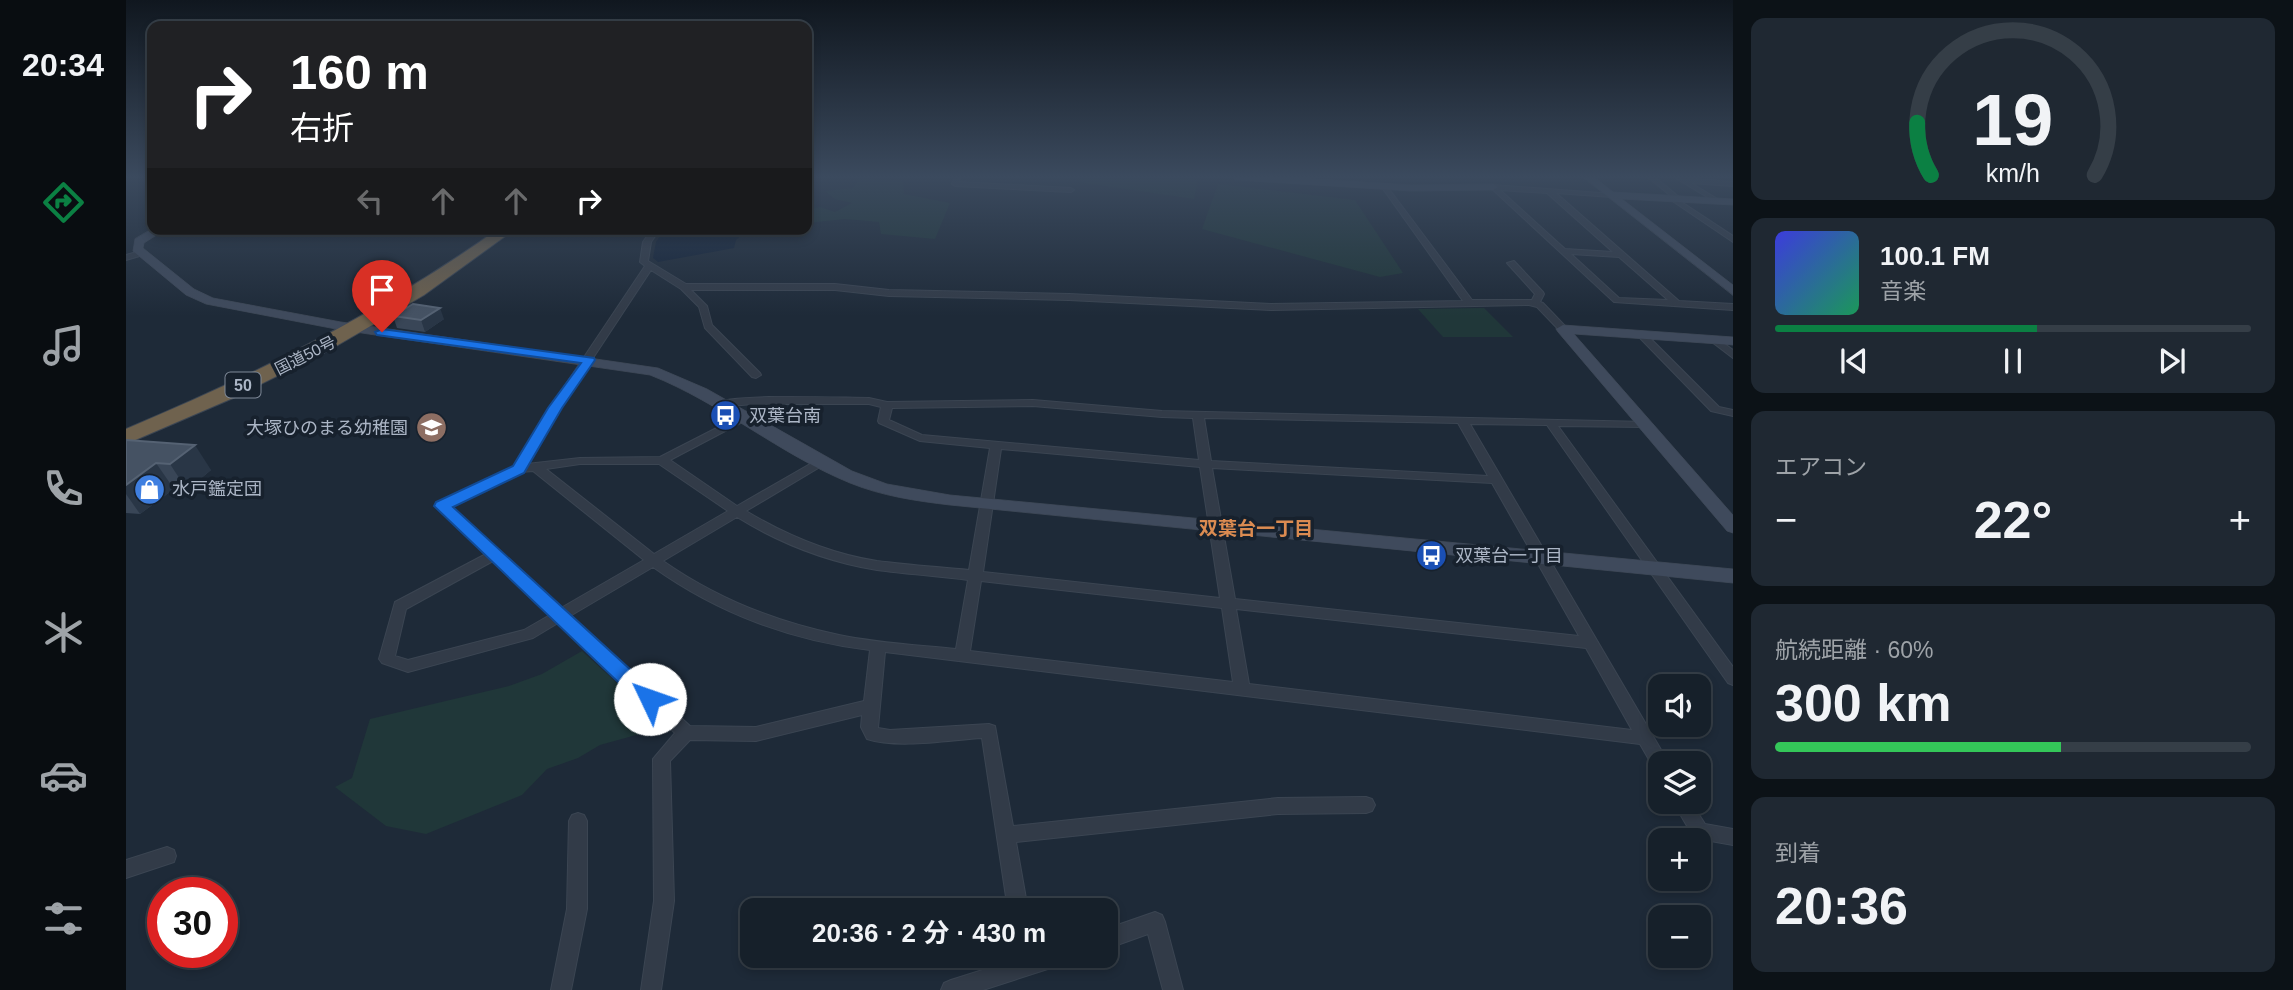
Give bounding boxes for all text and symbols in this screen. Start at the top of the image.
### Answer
text: 160 m [290,45,429,99]
text: 20:34 [22,47,104,83]
icon: right [175,49,266,140]
text: 19 [1973,79,2053,160]
text: 右折 [290,110,354,146]
text: km/h [1986,159,2040,187]
icon: directions [39,178,88,227]
icon: left [351,182,389,220]
icon: ahead [424,182,462,220]
icon: ahead [497,182,535,220]
icon: right [570,182,608,220]
text: 100.1 FM [1880,241,1990,271]
pin [352,260,412,332]
icon: arrive [363,271,401,309]
text: 音楽 [1880,278,1926,304]
icon: music [39,321,88,370]
street label: 国道50号 [272,333,338,378]
icon: previous [1835,342,1873,380]
icon: pause [1994,342,2032,380]
icon: next [2153,342,2191,380]
road number: 50 [226,372,260,398]
bus stop icon: 双葉台南 [709,399,743,433]
place label: 双葉台南 [749,406,821,426]
school or university icon: 大塚ひのまる幼稚園 [414,411,448,445]
place label: 大塚ひのまる幼稚園 [246,418,408,438]
text: エアコン [1775,454,1867,480]
icon: phone [39,464,88,513]
shop icon: 水戸鑑定団 [132,472,166,506]
place label: 水戸鑑定団 [172,479,262,499]
text: 22° [1974,491,2052,549]
text: − [1775,499,1797,541]
text: + [2229,499,2251,541]
district label: 双葉台一丁目 [1199,518,1313,539]
bus stop icon: 双葉台一丁目 [1415,539,1449,573]
place label: 双葉台一丁目 [1455,546,1563,566]
icon: climate [39,608,88,657]
text: 航続距離 · 60% [1775,637,1933,663]
position arrow [613,662,687,736]
map controls [1648,674,1711,968]
button: sound [1648,674,1711,737]
text: 300 km [1775,674,1951,732]
icon: car [39,751,88,800]
button: layers [1648,751,1711,814]
button: + [1648,828,1711,891]
text: 到着 [1775,840,1821,866]
speed limit sign: 30 [147,877,238,968]
text: 20:36 [1775,877,1908,935]
icon: filters [39,894,88,943]
button: − [1648,905,1711,968]
text: 20:36 · 2 分 · 430 m [812,918,1046,948]

